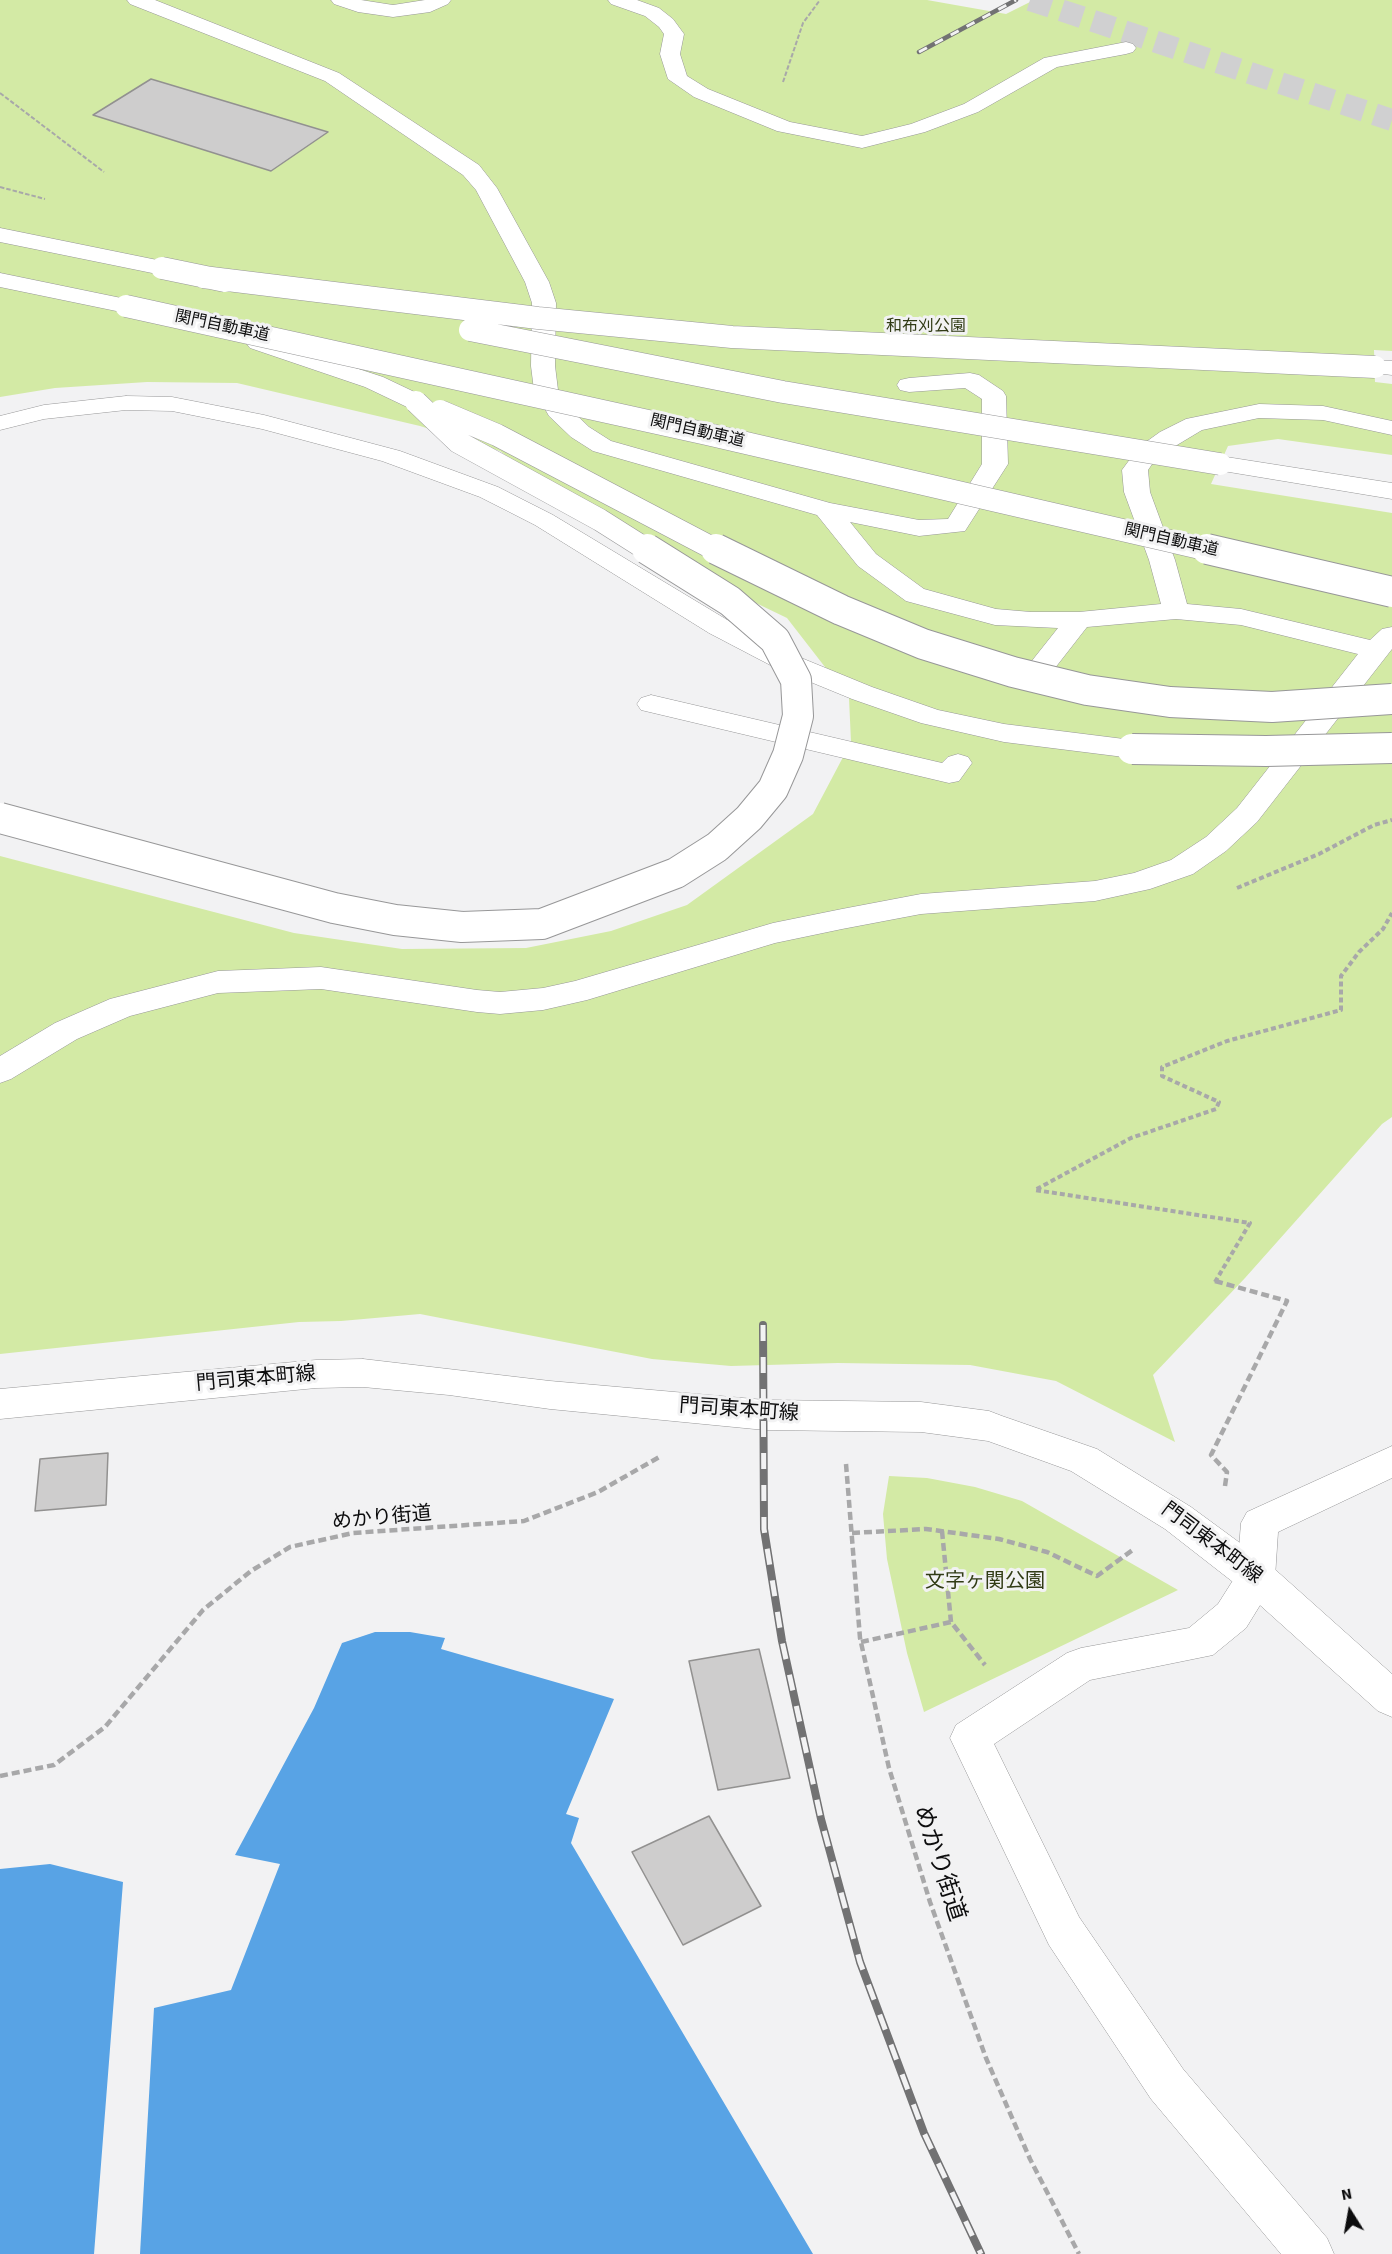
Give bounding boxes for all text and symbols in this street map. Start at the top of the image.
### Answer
street label: 関門自動車道 [173,308,271,346]
park label: 和布刈公園 [886,317,966,337]
street label: 関門自動車道 [648,412,746,452]
street label: 関門自動車道 [1122,521,1220,561]
street label: 門司東本町線 [195,1363,317,1397]
street label: 門司東本町線 [678,1395,800,1427]
street label: 門司東本町線 [1156,1498,1266,1590]
street label: めかり街道 [331,1503,433,1535]
park label: 文字ヶ関公園 [925,1571,1045,1595]
street label: めかり街道 [906,1802,970,1926]
north arrow [1320,2182,1380,2242]
text: N [1339,2183,1354,2206]

